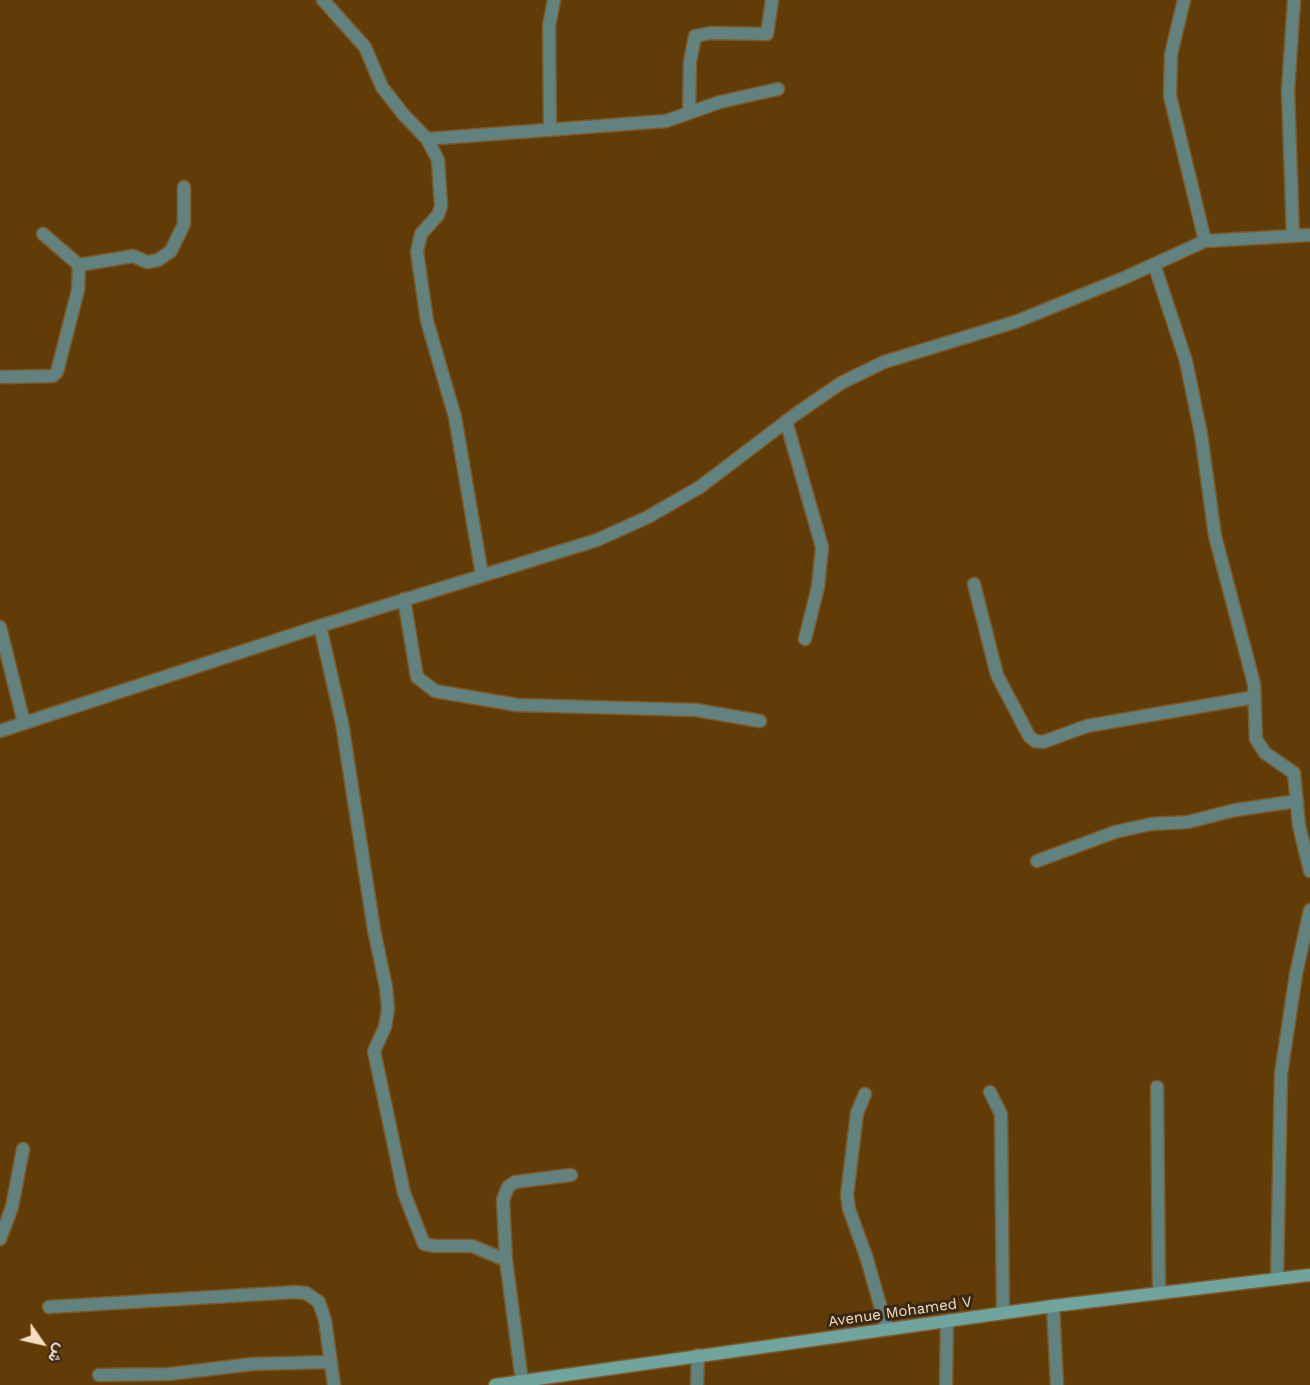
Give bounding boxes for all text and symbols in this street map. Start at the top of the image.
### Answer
street label: Avenue Mohamed V [827,1293,973,1331]
north arrow [12,1313,72,1373]
text: ش [44,1340,71,1367]

